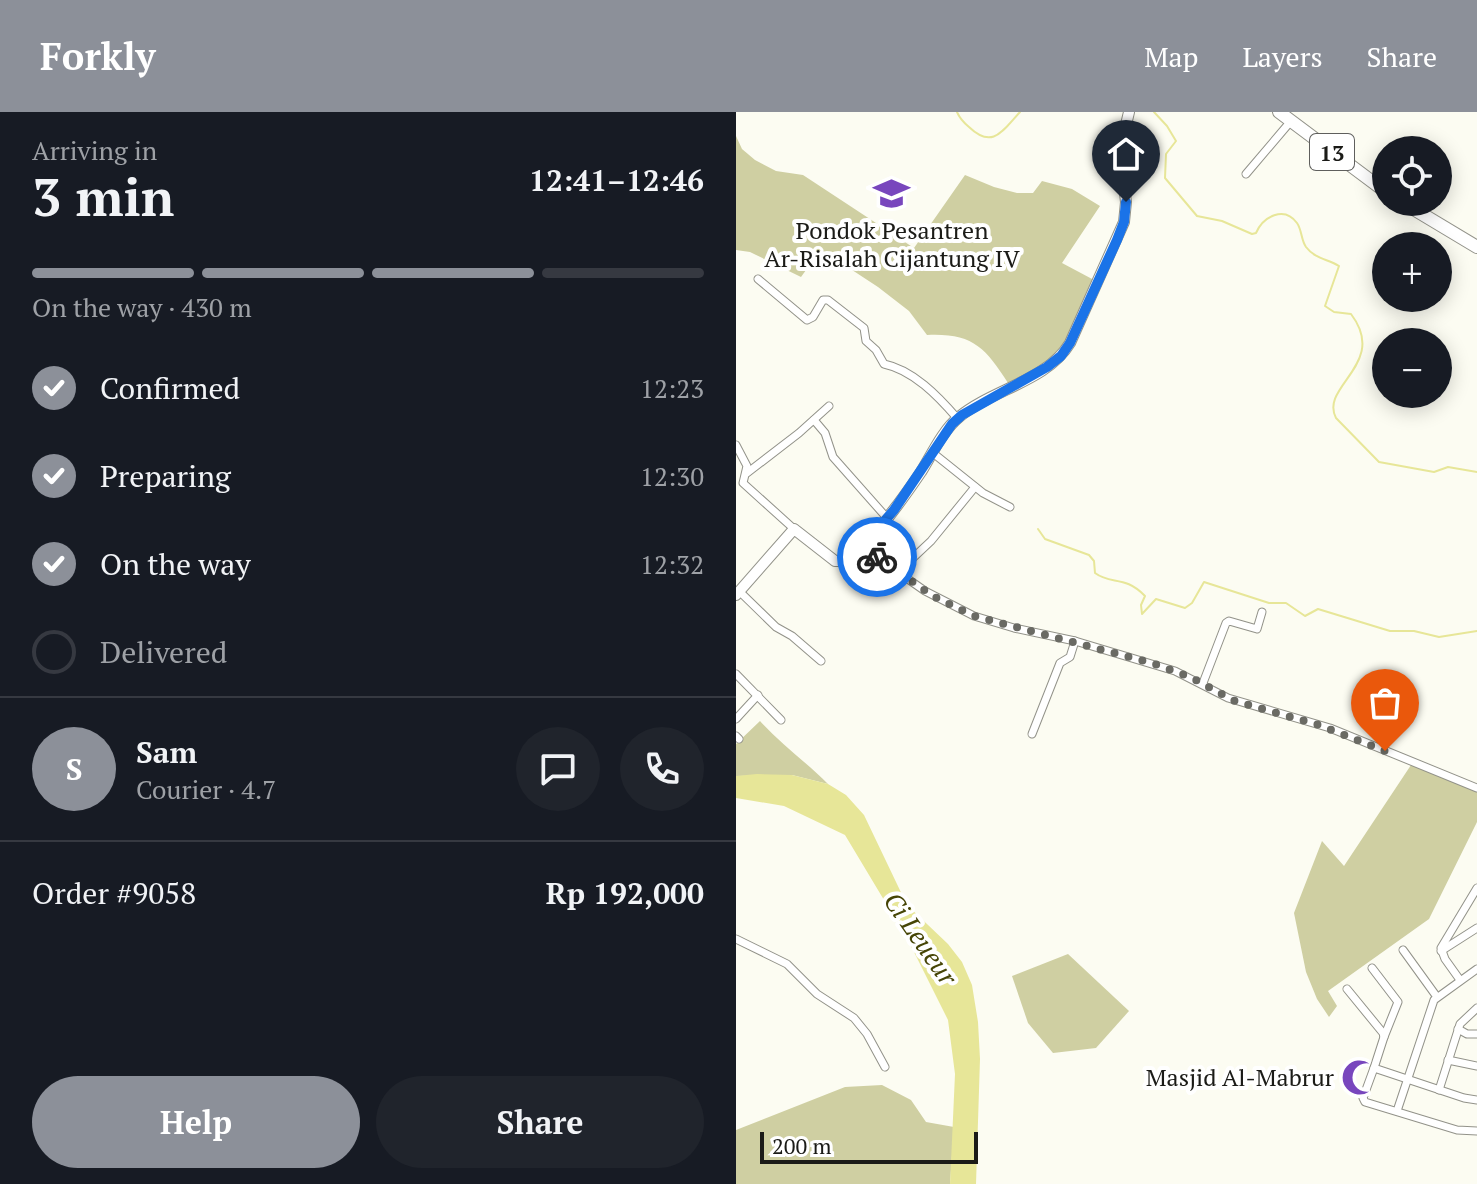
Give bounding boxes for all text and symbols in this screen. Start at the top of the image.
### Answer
text: Forkly [40,31,156,81]
text: Map [1144,38,1198,75]
text: Layers [1242,38,1323,75]
text: Share [1367,38,1437,75]
pin [1092,120,1160,202]
icon: home [1104,132,1148,176]
text: Arriving in [32,133,157,167]
road number: 13 [1310,134,1354,170]
map controls [1372,136,1452,408]
button: locate [1372,136,1452,216]
text: 12:41–12:46 [529,160,704,200]
text: 3 min [32,162,174,231]
school or university icon: Pondok Pesantren Ar-Risalah Cijantung IV [873,174,911,212]
place label: Pondok Pesantren Ar-Risalah Cijantung IV [764,214,1020,274]
button: + [1372,232,1452,312]
text: On the way · 430 m [32,290,252,324]
button: − [1372,328,1452,408]
icon: check [32,366,76,410]
text: Confirmed [100,368,240,408]
text: 12:23 [640,371,704,405]
icon: check [32,454,76,498]
text: Preparing [100,456,231,496]
text: 12:30 [640,459,704,493]
courier [837,517,917,597]
icon: bike [855,535,899,579]
icon: check [32,542,76,586]
text: On the way [100,544,251,584]
text: 12:32 [640,547,704,581]
text: Delivered [100,632,227,672]
pin [1351,669,1419,751]
icon: bag [1363,681,1407,725]
button: chat [516,727,600,811]
button: phone [620,727,704,811]
text: Sam [136,732,197,772]
text: S [66,749,82,789]
text: Courier · 4.7 [136,772,276,806]
text: Order #9058 [32,873,196,913]
text: Rp 192,000 [546,873,704,913]
water label: Ci Leueur [877,885,966,992]
mosque icon: Masjid Al-Mabrur [1341,1058,1379,1096]
place label: Masjid Al-Mabrur [1146,1061,1335,1093]
button: Help [32,1076,360,1168]
button: Share [376,1076,704,1168]
scale bar [760,1128,978,1164]
text: 200 m [772,1131,832,1160]

